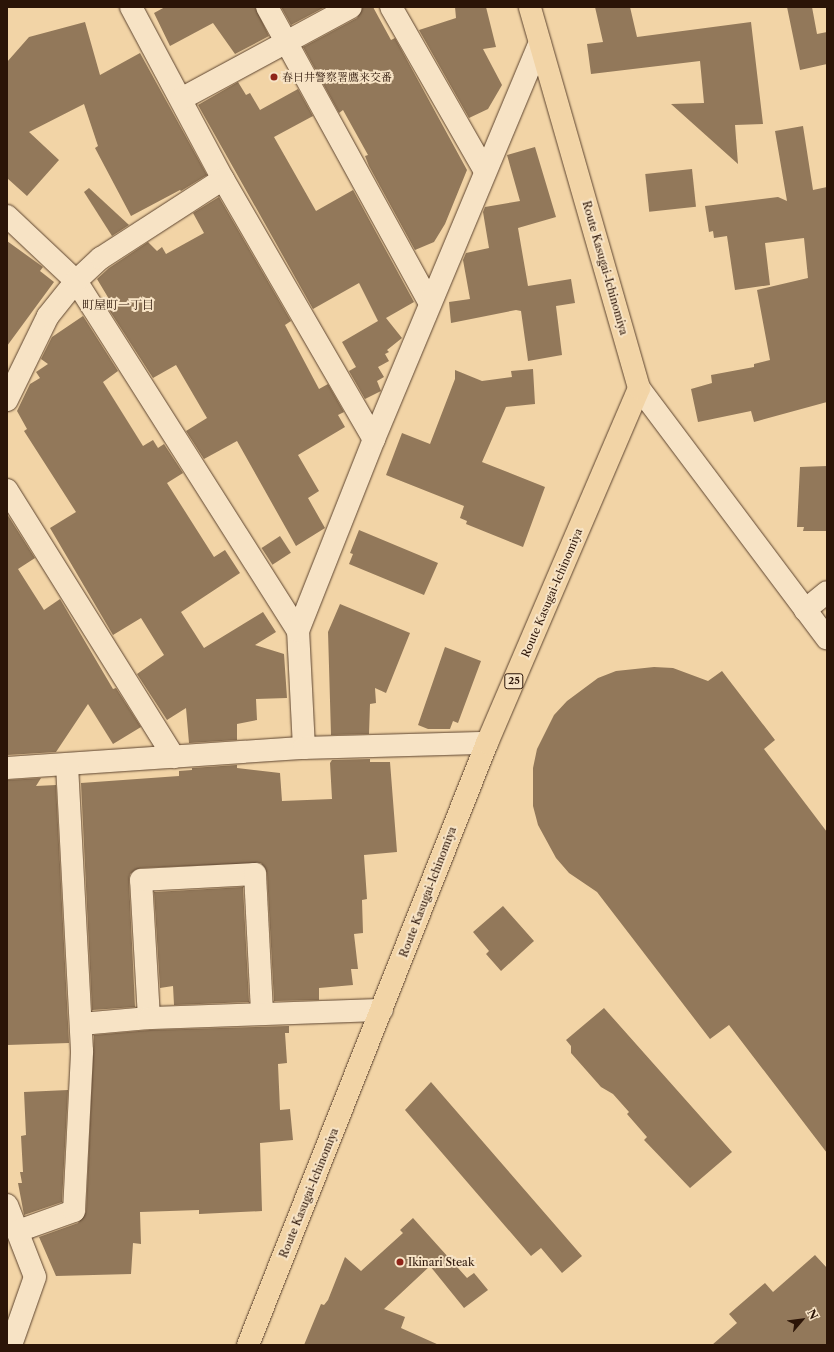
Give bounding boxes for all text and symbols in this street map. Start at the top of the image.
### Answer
place label: 春日井警察署鷹来交番 [282,70,392,84]
marker: 春日井警察署鷹来交番 [269,72,279,82]
street label: Route Kasugai-Ichinomiya [580,199,630,337]
district label: 町屋町一丁目 [82,298,154,312]
street label: Route Kasugai-Ichinomiya [519,526,585,660]
road number: 25 [504,673,524,689]
street label: Route Kasugai-Ichinomiya [397,825,459,959]
street label: Route Kasugai-Ichinomiya [277,1126,341,1260]
place label: Ikinari Steak [408,1255,474,1269]
marker: Ikinari Steak [395,1257,405,1267]
north arrow [782,1300,822,1340]
text: N [804,1307,821,1322]

